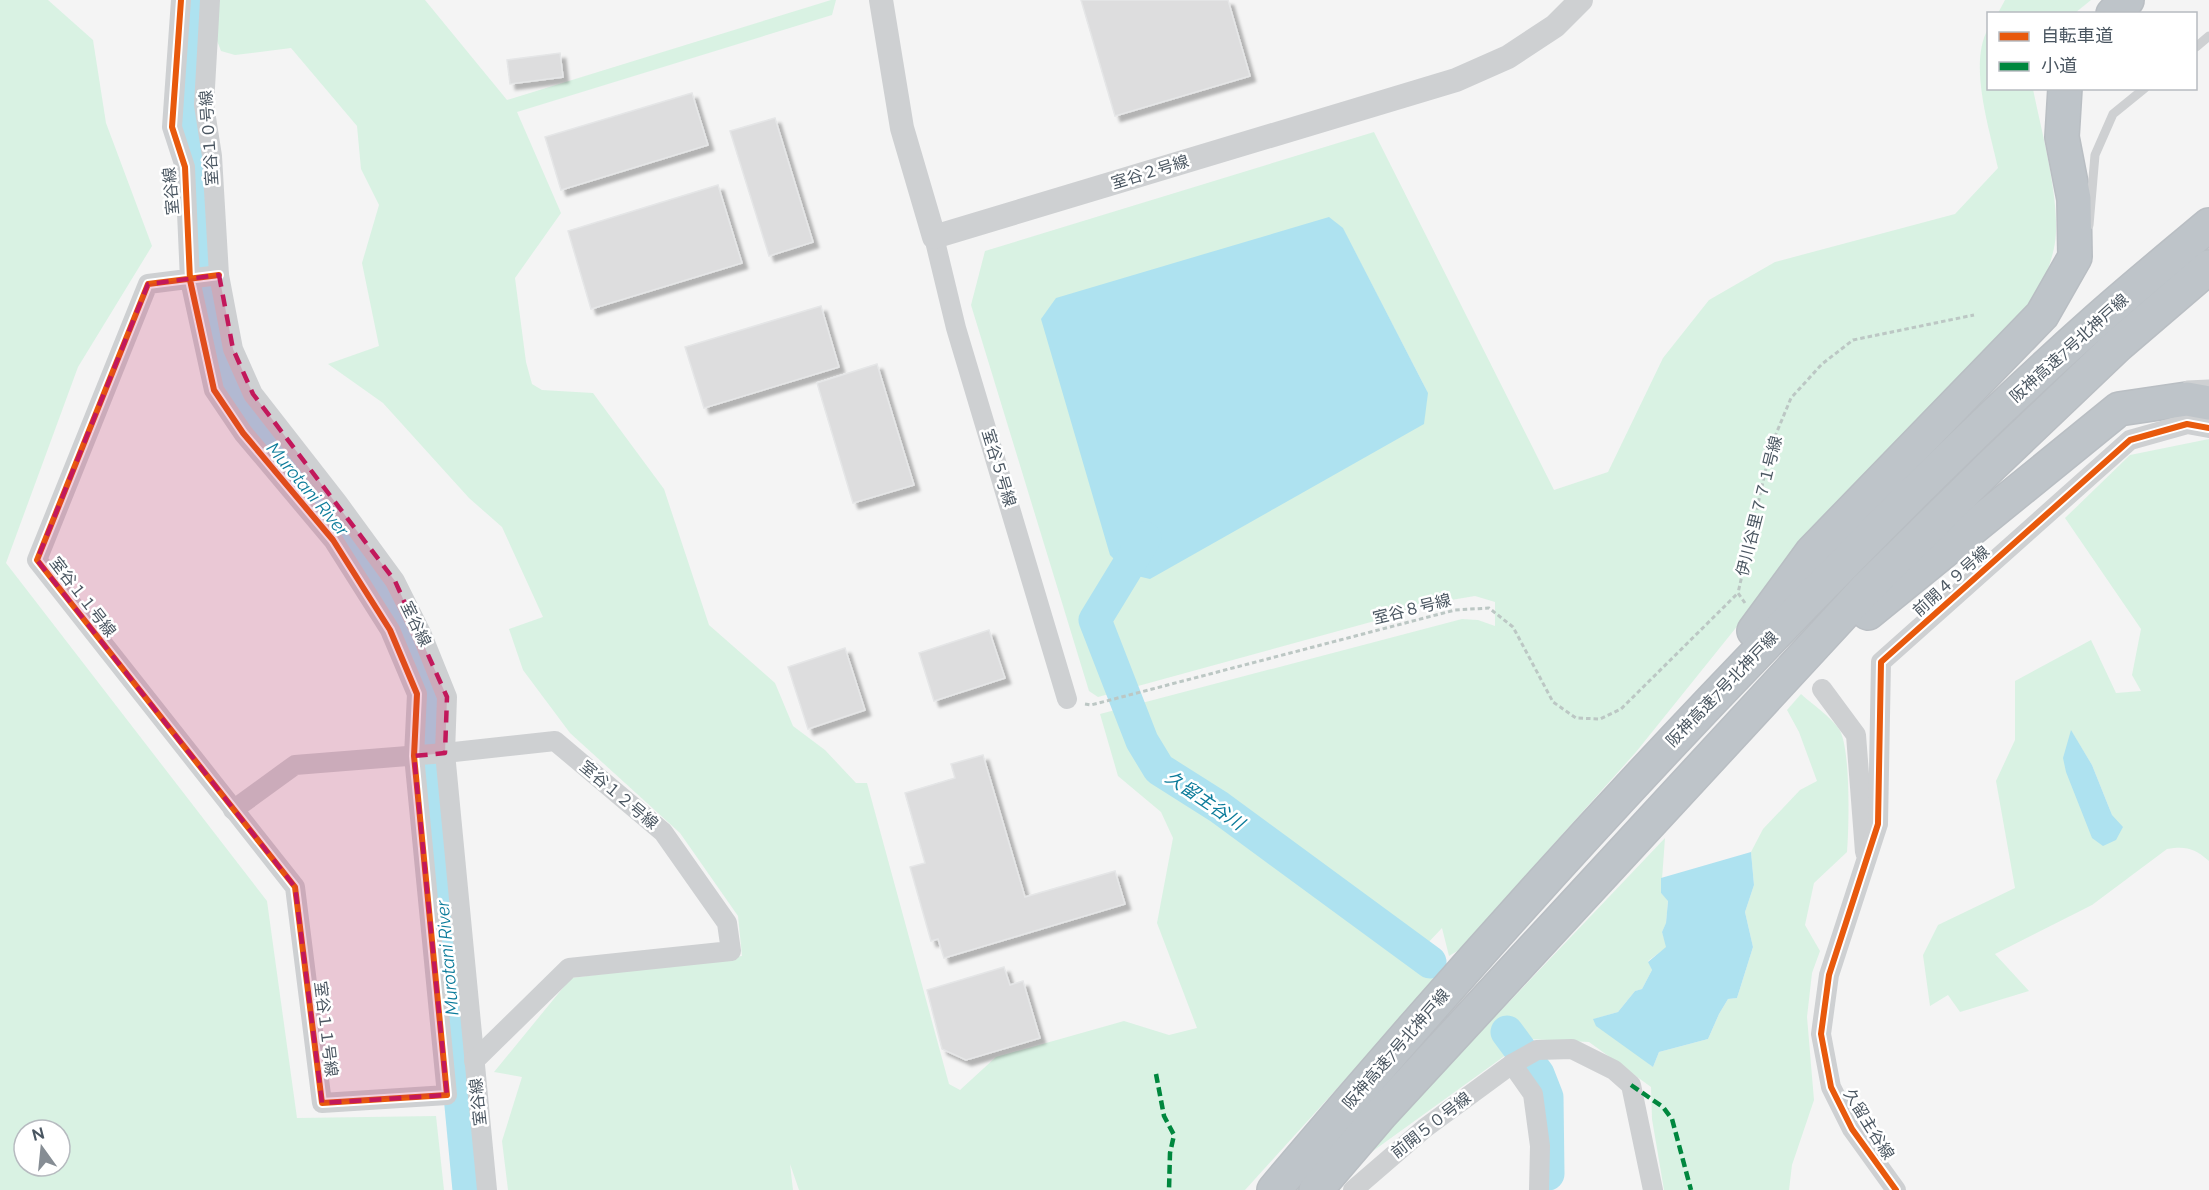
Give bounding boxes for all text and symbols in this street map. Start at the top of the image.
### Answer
legend [1987,12,2197,90]
text: 自転車道 [2041,25,2113,46]
text: 小道 [2041,55,2077,76]
street label: 室谷１０号線 [196,89,222,187]
street label: 室谷２号線 [1109,151,1191,193]
street label: 室谷線 [159,166,183,216]
street label: 阪神高速7号北神戸線 [2006,290,2132,406]
street label: 室谷５号線 [978,427,1020,509]
street label: 伊川谷里７７１号線 [1732,434,1786,578]
water label: Murotani River [263,438,354,541]
street label: 前開４９号線 [1909,542,1993,620]
street label: 室谷１１号線 [46,553,120,641]
street label: 室谷８号線 [1371,590,1453,628]
street label: 室谷線 [397,598,435,650]
street label: 阪神高速7号北神戸線 [1662,628,1782,750]
street label: 室谷１２号線 [576,757,662,833]
water label: 久留主谷川 [1162,766,1250,835]
water label: Murotani River [431,899,463,1017]
street label: 室谷１１号線 [311,980,341,1078]
street label: 阪神高速7号北神戸線 [1339,985,1453,1113]
street label: 室谷線 [466,1077,490,1127]
street label: 久留主谷線 [1840,1085,1898,1163]
street label: 前開５０号線 [1387,1088,1475,1162]
north arrow [12,1118,72,1178]
text: N [30,1123,47,1145]

